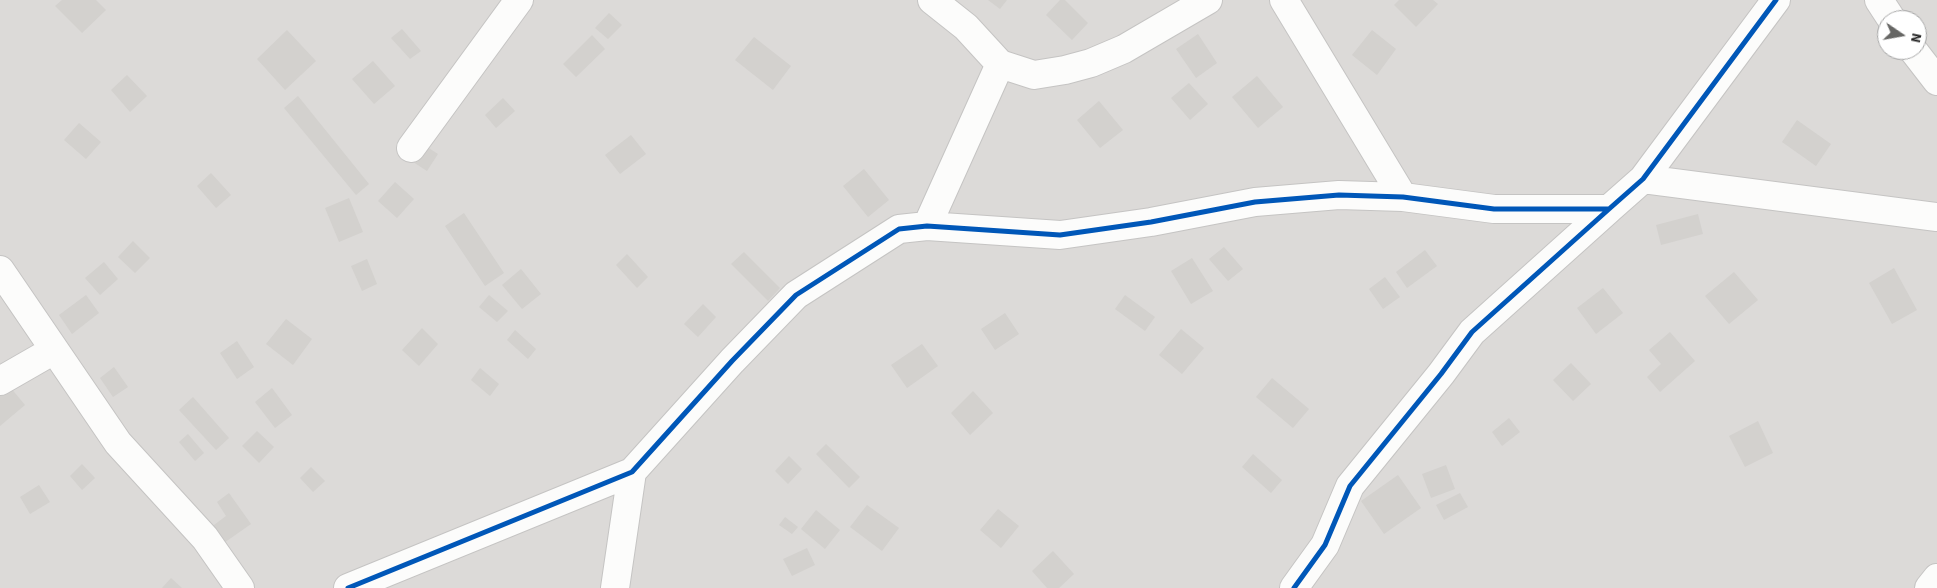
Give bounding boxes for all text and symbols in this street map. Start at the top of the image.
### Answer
north arrow [1877,10,1927,60]
text: N [1905,31,1926,45]

